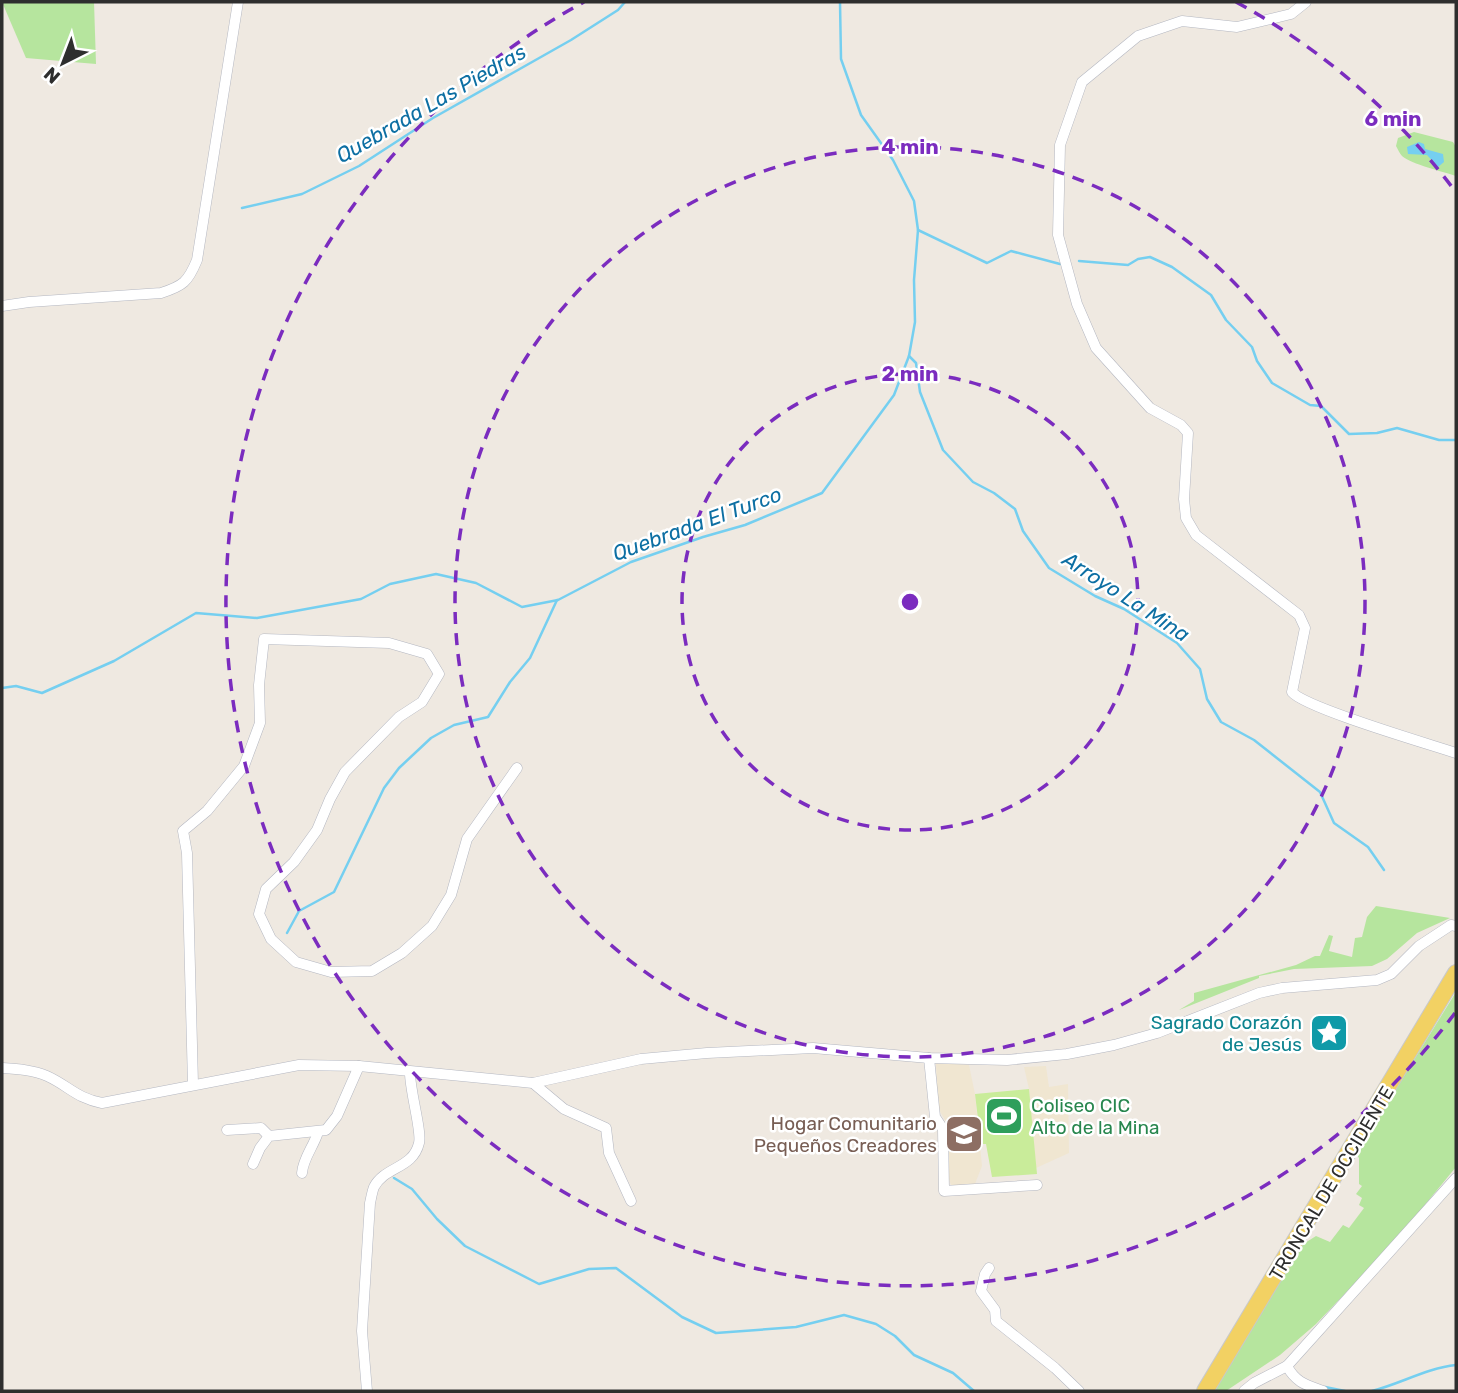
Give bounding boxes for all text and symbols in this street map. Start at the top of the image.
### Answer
north arrow [28,28,98,98]
water label: Quebrada Las Piedras [331,39,530,168]
text: N [39,62,65,88]
text: 6 min [1365,106,1421,131]
text: 4 min [881,134,939,159]
text: 2 min [882,361,938,386]
water label: Quebrada El Turco [609,481,785,566]
water label: Arroyo La Mina [1057,546,1194,647]
centre of rings [898,590,922,614]
place label: Sagrado Corazón de Jesús [1151,1011,1302,1056]
place icon: Sagrado Corazón de Jesús [1308,1012,1350,1054]
street label: TRONCAL DE OCCIDENTE [1264,1082,1399,1285]
place label: Coliseo CIC Alto de la Mina [1031,1094,1159,1139]
sports icon: Coliseo CIC Alto de la Mina [983,1095,1025,1137]
place label: Hogar Comunitario Pequeños Creadores [754,1112,937,1157]
school or university icon: Hogar Comunitario Pequeños Creadores [943,1113,985,1155]

